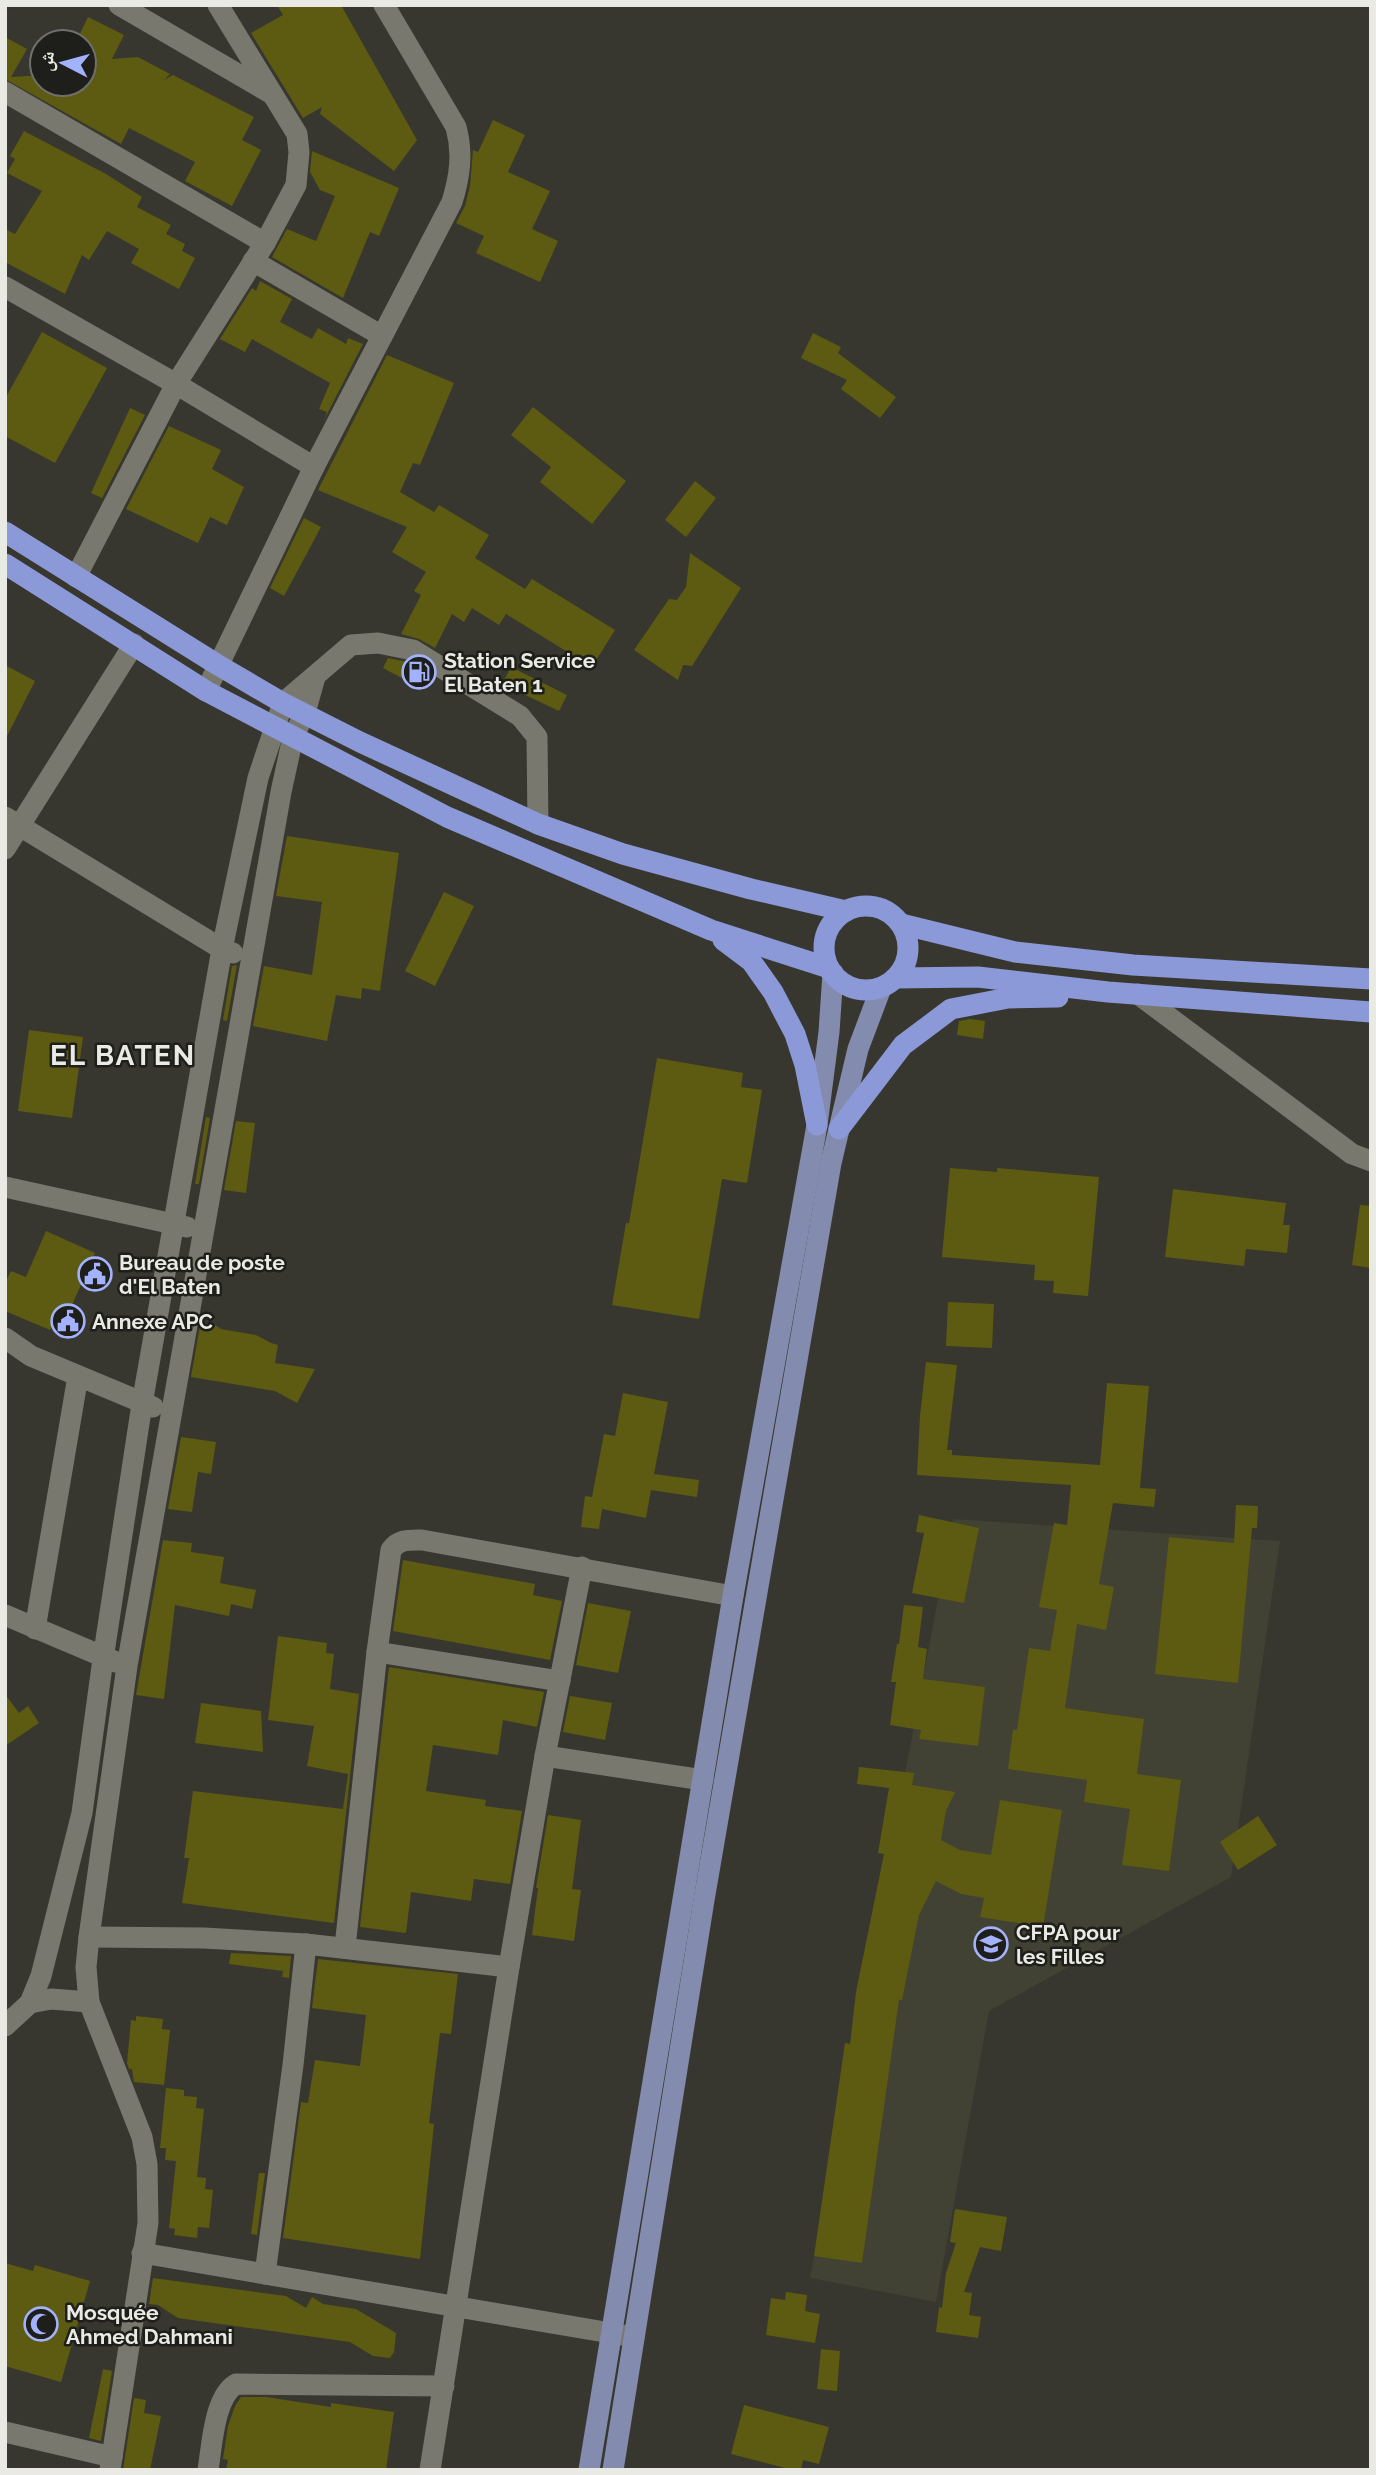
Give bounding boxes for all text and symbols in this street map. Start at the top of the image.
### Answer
north arrow [28,28,98,98]
text: ش [34,50,59,73]
place label: Station Service El Baten 1 [444,648,596,697]
fuel station icon: Station Service El Baten 1 [400,653,438,691]
district label: EL BATEN [50,1039,196,1072]
place label: Bureau de poste d'El Baten [119,1250,285,1299]
public building icon: Bureau de poste d'El Baten [76,1255,114,1293]
public building icon: Annexe APC [49,1302,87,1340]
place label: Annexe APC [92,1309,213,1334]
place label: CFPA pour les Filles [1016,1920,1120,1969]
school or university icon: CFPA pour les Filles [972,1925,1010,1963]
place label: Mosquée Ahmed Dahmani [66,2300,233,2349]
mosque icon: Mosquée Ahmed Dahmani [22,2305,60,2343]

